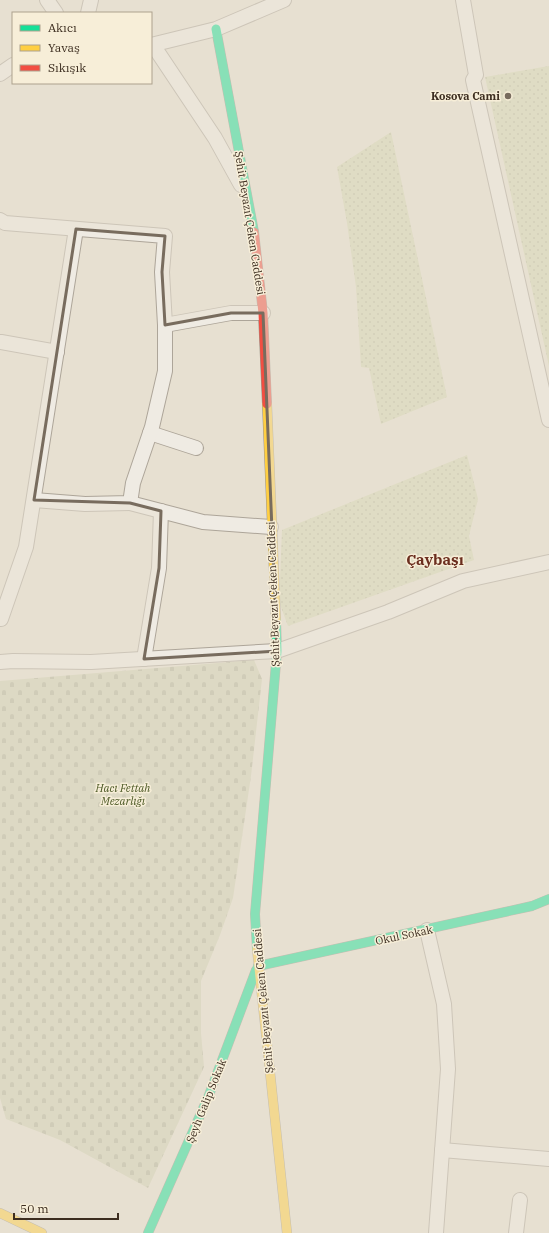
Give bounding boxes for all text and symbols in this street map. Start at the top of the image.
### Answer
legend [12,12,152,84]
text: Akıcı [48,20,77,35]
text: Yavaş [48,40,80,55]
text: Sıkışık [48,60,86,75]
place label: Kosova Cami [431,89,500,103]
marker: Kosova Cami [503,91,513,101]
street label: Şehit Beyazıt Çeken Caddesi [232,150,268,296]
street label: Şehit Beyazıt Çeken Caddesi [263,521,283,667]
district label: Çaybaşı [406,550,464,569]
park label: Hacı Fettah Mezarlığı [95,781,150,808]
street label: Okul Sokak [374,922,435,948]
street label: Şehit Beyazıt Çeken Caddesi [250,927,276,1074]
street label: Şeyh Galip Sokak [183,1056,229,1145]
scale bar [14,1195,118,1221]
text: 50 m [20,1201,49,1216]

